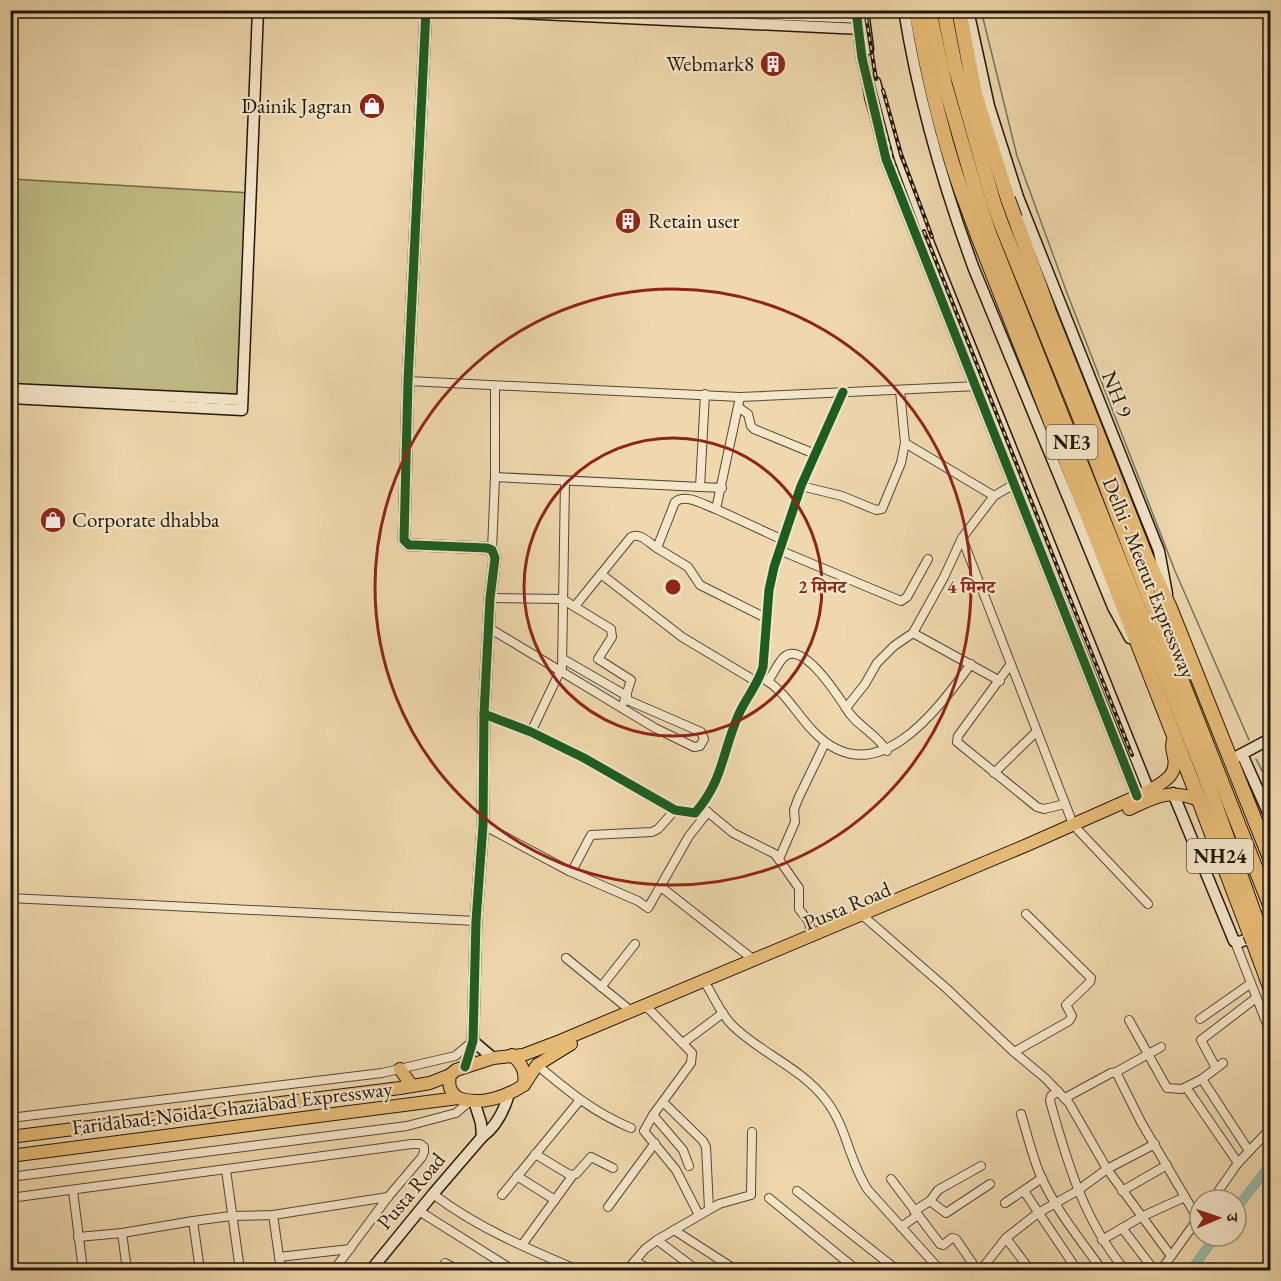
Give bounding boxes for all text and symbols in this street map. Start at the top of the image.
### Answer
building icon: Webmark8 [758,49,788,79]
place label: Webmark8 [666,50,754,77]
shop icon: Dainik Jagran [357,91,387,121]
place label: Dainik Jagran [241,92,352,119]
building icon: Retain user [613,206,643,236]
place label: Retain user [648,207,740,234]
street label: NH 9 [1096,367,1139,421]
road number: NE3 [1046,425,1098,459]
street label: Delhi - Meerut Expressway [1097,473,1202,683]
shop icon: Corporate dhabba [38,505,68,535]
place label: Corporate dhabba [72,506,220,533]
text: 2 मिनट [798,575,847,598]
text: 4 मिनट [947,575,996,598]
centre of rings [663,577,683,597]
road number: NH24 [1187,839,1253,873]
street label: Pusta Road [799,875,895,936]
street label: Faridabad-Noida-Ghaziabad Expressway [70,1074,395,1141]
street label: Pusta Road [371,1146,451,1235]
north arrow [1188,1188,1248,1248]
text: उ [1222,1212,1243,1224]

